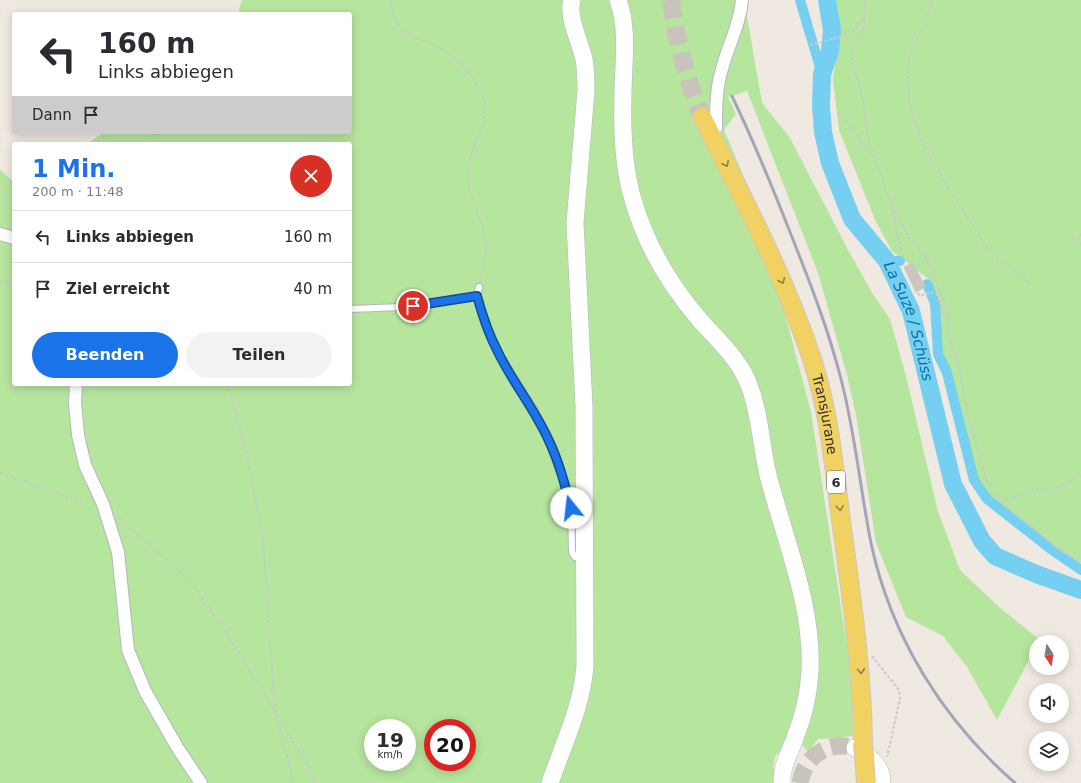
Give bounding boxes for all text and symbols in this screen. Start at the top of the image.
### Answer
text: 160 m [98,27,195,60]
icon: left [32,28,84,80]
text: Links abbiegen [98,61,234,82]
icon: arrive [80,104,102,126]
text: Dann [32,106,72,124]
text: 1 Min. [32,155,115,183]
button: close [290,155,332,197]
one-way arrow [721,160,728,168]
text: 200 m · 11:48 [32,184,123,199]
icon: left [32,226,54,248]
text: Links abbiegen [66,228,194,246]
text: 160 m [284,228,332,246]
water label: La Suze / Schüss [880,259,937,383]
one-way arrow [777,277,785,285]
icon: arrive [32,278,54,300]
text: Ziel erreicht [66,280,170,298]
text: 40 m [294,280,332,298]
pin [396,289,430,323]
icon: arrive [402,295,424,317]
button: Beenden [32,332,178,378]
button: Teilen [186,332,332,378]
street label: Transjurane [809,371,841,456]
road number: 6 [827,471,845,493]
position arrow [550,487,592,529]
one-way arrow [835,505,844,511]
north arrow [1029,635,1069,675]
map controls [1029,635,1069,771]
one-way arrow [856,668,865,674]
button: sound [1029,683,1069,723]
speed limit sign: 20 [424,719,476,771]
text: 19 [376,728,404,752]
button: layers [1029,731,1069,771]
text: km/h [377,749,403,760]

